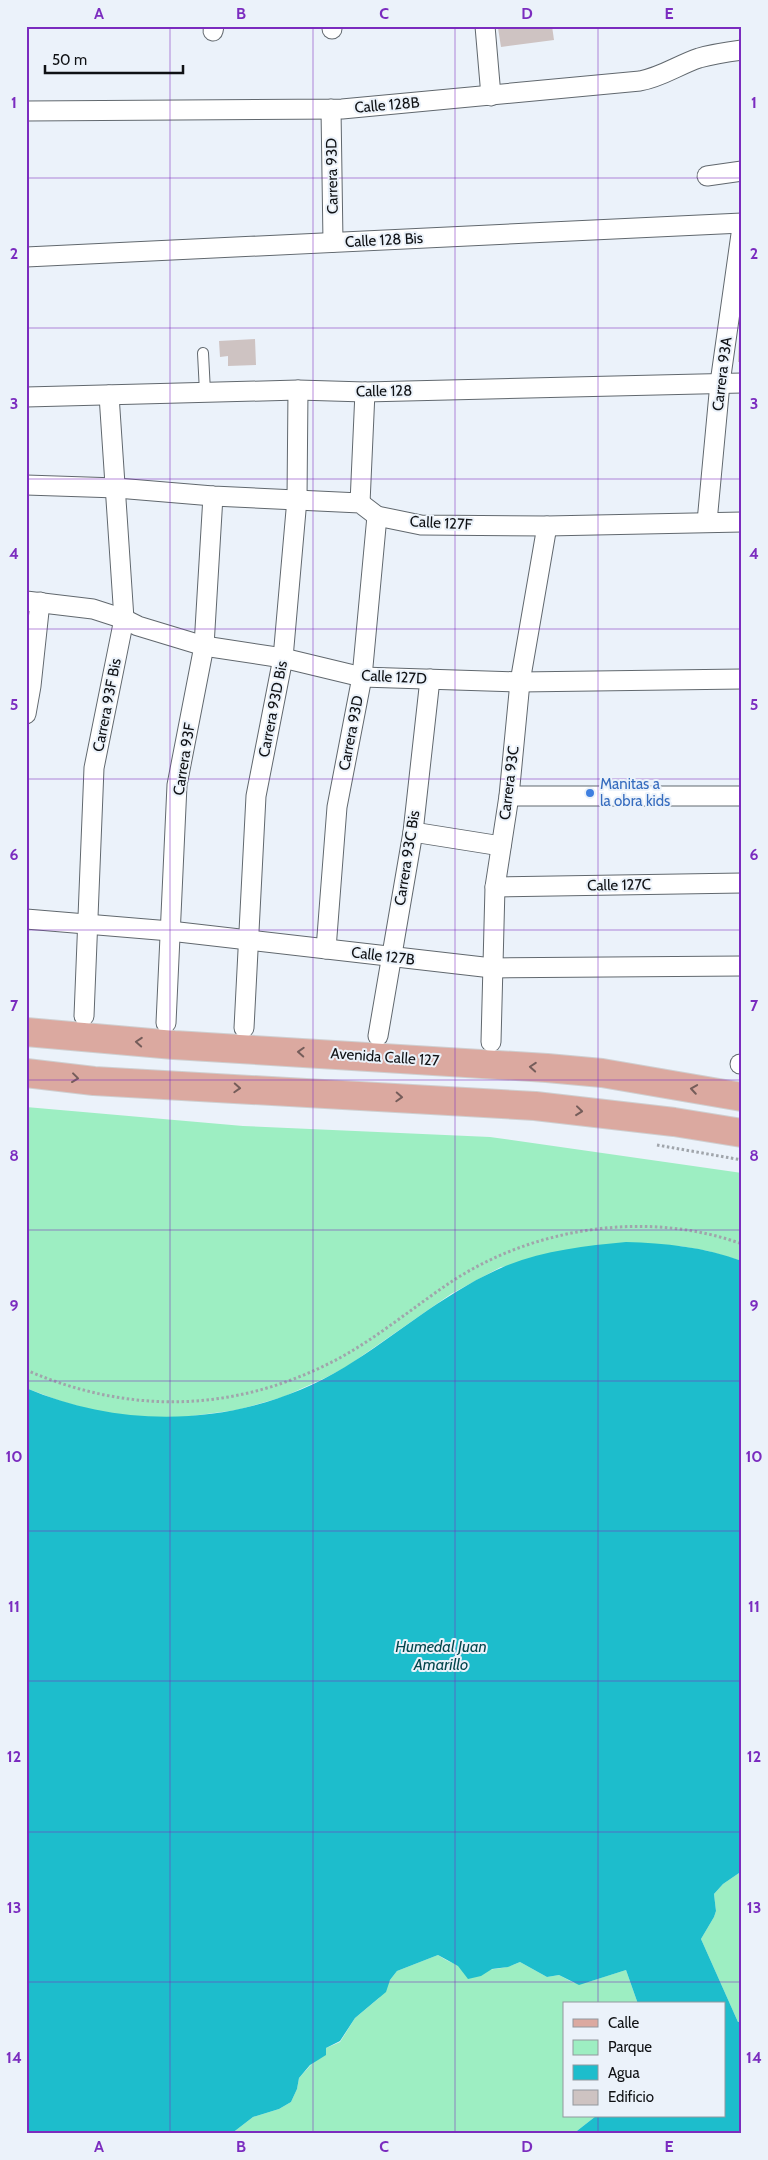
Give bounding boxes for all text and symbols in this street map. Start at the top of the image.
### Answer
text: A [94,4,104,23]
text: B [236,4,246,23]
text: C [379,4,389,23]
text: D [521,4,533,23]
text: E [664,4,674,23]
scale bar [45,42,182,74]
text: 50 m [52,51,87,69]
text: 1 [11,93,17,112]
street label: Calle 128B [354,93,420,117]
text: 1 [751,93,757,112]
street label: Carrera 93D [322,138,342,214]
street label: Calle 128 Bis [345,229,423,251]
text: 2 [10,244,18,263]
text: 2 [750,244,758,263]
street label: Carrera 93A [709,335,736,412]
street label: Calle 128 [356,382,412,400]
text: 3 [10,394,18,413]
text: 3 [750,394,758,413]
street label: Calle 127F [409,512,473,534]
text: 4 [9,544,19,563]
text: 4 [749,544,759,563]
street label: Carrera 93F Bis [89,657,125,753]
street label: Carrera 93D Bis [255,659,291,759]
street label: Calle 127D [361,666,427,688]
street label: Carrera 93D [335,694,367,772]
text: 5 [10,695,18,714]
text: 5 [750,695,758,714]
street label: Carrera 93F [169,721,199,797]
street label: Carrera 93C [496,745,522,821]
place label: Manitas a la obra kids [600,775,670,810]
marker: Manitas a la obra kids [584,787,596,799]
street label: Carrera 93C Bis [391,809,423,907]
text: 6 [10,845,19,864]
text: 6 [750,845,759,864]
street label: Calle 127C [587,875,651,895]
street label: Calle 127B [350,943,416,969]
text: 7 [10,996,19,1015]
text: 7 [750,996,759,1015]
one-way arrow [134,1037,142,1048]
street label: Avenida Calle 127 [330,1044,440,1070]
one-way arrow [296,1046,304,1057]
one-way arrow [528,1061,536,1072]
one-way arrow [71,1072,79,1083]
one-way arrow [233,1083,241,1094]
one-way arrow [689,1084,698,1094]
one-way arrow [395,1092,403,1103]
one-way arrow [575,1105,583,1116]
text: 8 [9,1146,19,1165]
text: 8 [749,1146,759,1165]
text: 9 [10,1296,19,1315]
text: 9 [750,1296,759,1315]
text: 10 [5,1447,23,1466]
text: 10 [745,1447,763,1466]
text: 11 [8,1597,20,1616]
text: 11 [748,1597,760,1616]
water label: Humedal Juan Amarillo [395,1637,487,1674]
text: 12 [7,1747,21,1766]
text: 12 [747,1747,761,1766]
text: 13 [7,1898,21,1917]
text: 13 [747,1898,761,1917]
legend [563,2002,726,2118]
text: Calle [608,2014,639,2032]
text: Parque [608,2038,652,2056]
text: 14 [6,2048,22,2067]
text: 14 [746,2048,762,2067]
text: Agua [608,2064,640,2082]
text: Edificio [608,2088,654,2106]
text: A [94,2137,104,2156]
text: B [236,2137,246,2156]
text: C [379,2137,389,2156]
text: D [521,2137,533,2156]
text: E [664,2137,674,2156]

